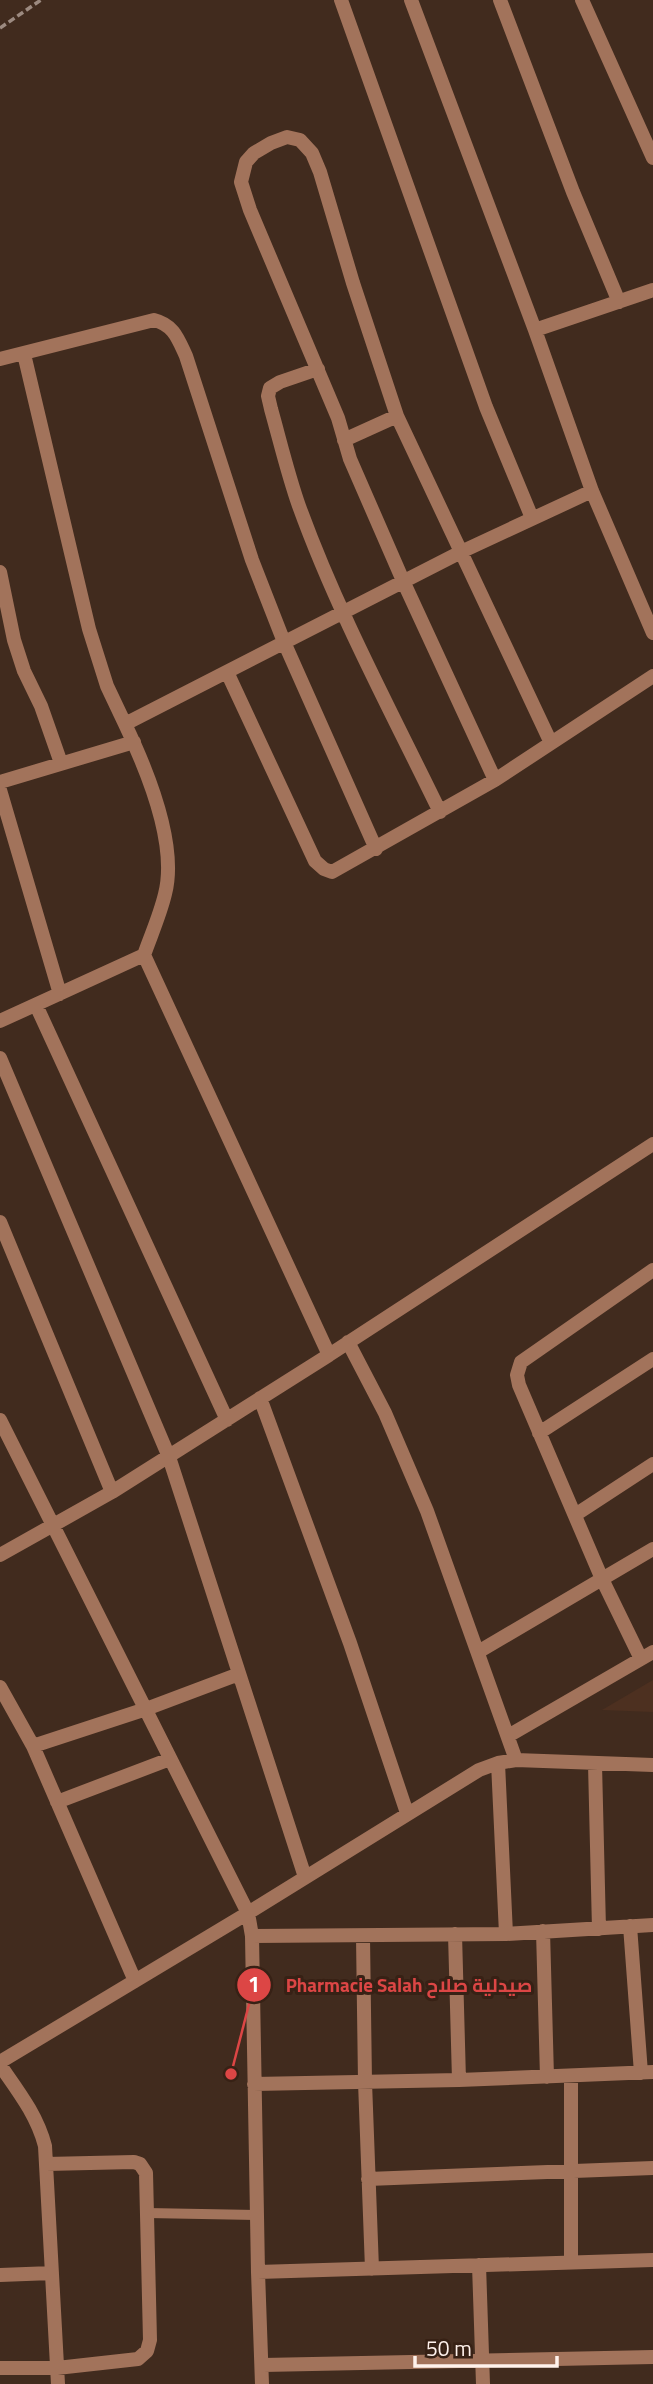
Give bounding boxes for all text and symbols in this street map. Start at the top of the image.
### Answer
callout: Pharmacie Salah صيدلية صلاح [237,1965,547,2005]
text: 1 [248,1968,260,2000]
text: Pharmacie Salah صيدلية صلاح [286,1970,532,1999]
scale bar [415,2324,557,2368]
text: 50 m [426,2332,472,2364]

